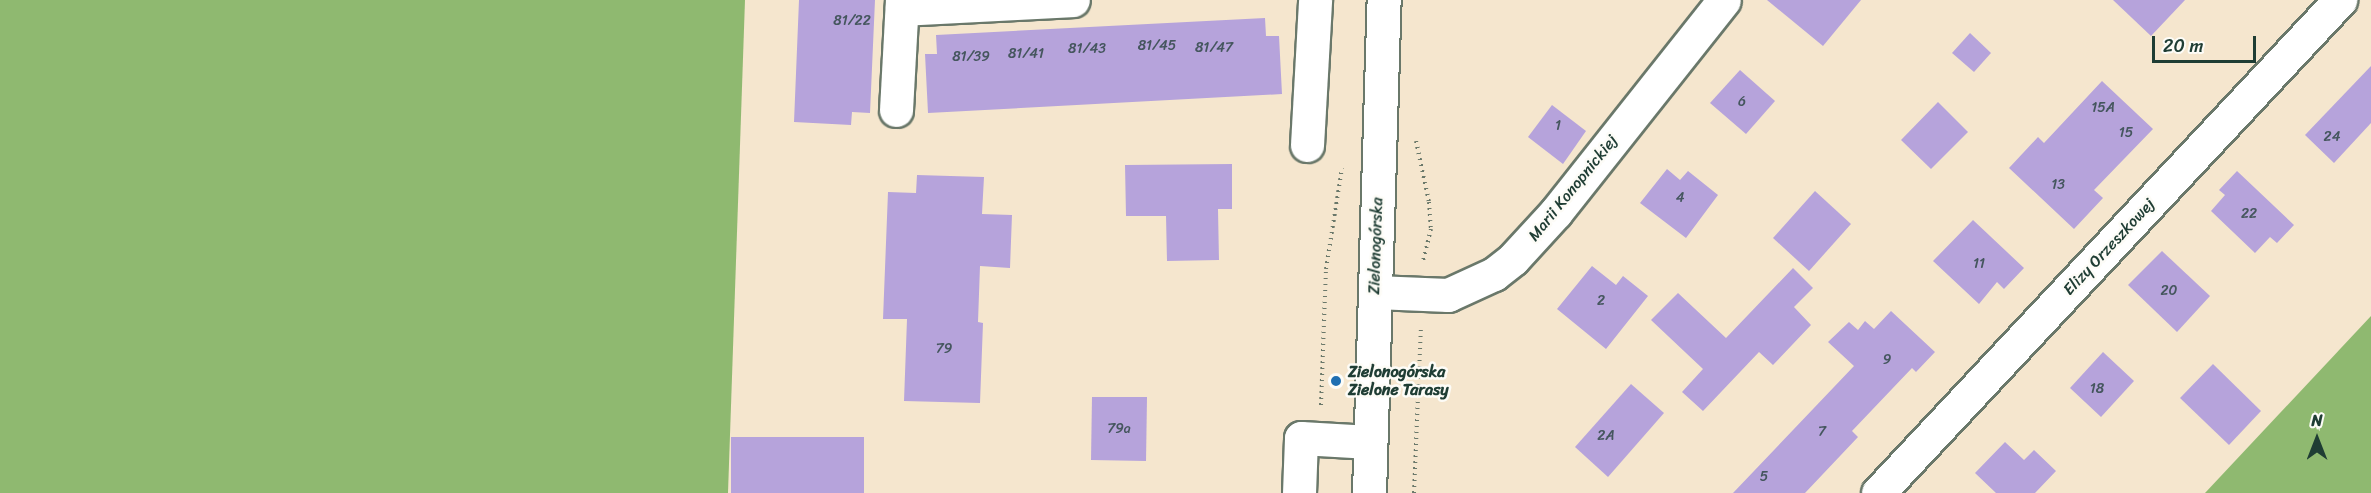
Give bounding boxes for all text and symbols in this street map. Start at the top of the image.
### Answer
house number: 81/22 [833,13,871,29]
scale bar [2155,24,2258,62]
text: 20 m [2163,30,2203,62]
house number: 81/45 [1138,38,1176,54]
house number: 81/47 [1195,40,1233,56]
house number: 81/43 [1068,41,1106,57]
house number: 81/41 [1008,46,1044,62]
house number: 81/39 [952,49,990,65]
house number: 6 [1738,94,1746,110]
house number: 15A [2091,100,2115,116]
house number: 1 [1555,118,1561,134]
house number: 15 [2119,125,2133,141]
house number: 24 [2324,129,2340,145]
street label: Marii Konopnickiej [1524,131,1622,245]
house number: 13 [2051,177,2065,193]
house number: 4 [1676,190,1684,206]
street label: Elizy Orzeszkowej [2059,195,2159,299]
street label: Zielonogórska [1365,197,1387,295]
house number: 22 [2241,206,2257,222]
house number: 11 [1973,256,1985,272]
house number: 20 [2161,283,2177,299]
house number: 2 [1597,293,1605,309]
house number: 79 [936,341,952,357]
house number: 9 [1883,352,1891,368]
place label: Zielonogórska Zielone Tarasy [1348,362,1448,400]
marker: Zielonogórska Zielone Tarasy [1329,374,1343,388]
house number: 18 [2090,381,2104,397]
text: N [2311,406,2323,435]
north arrow [2287,409,2347,469]
house number: 79a [1107,421,1131,437]
house number: 7 [1818,424,1826,440]
house number: 2A [1597,428,1615,444]
house number: 5 [1760,469,1768,485]

